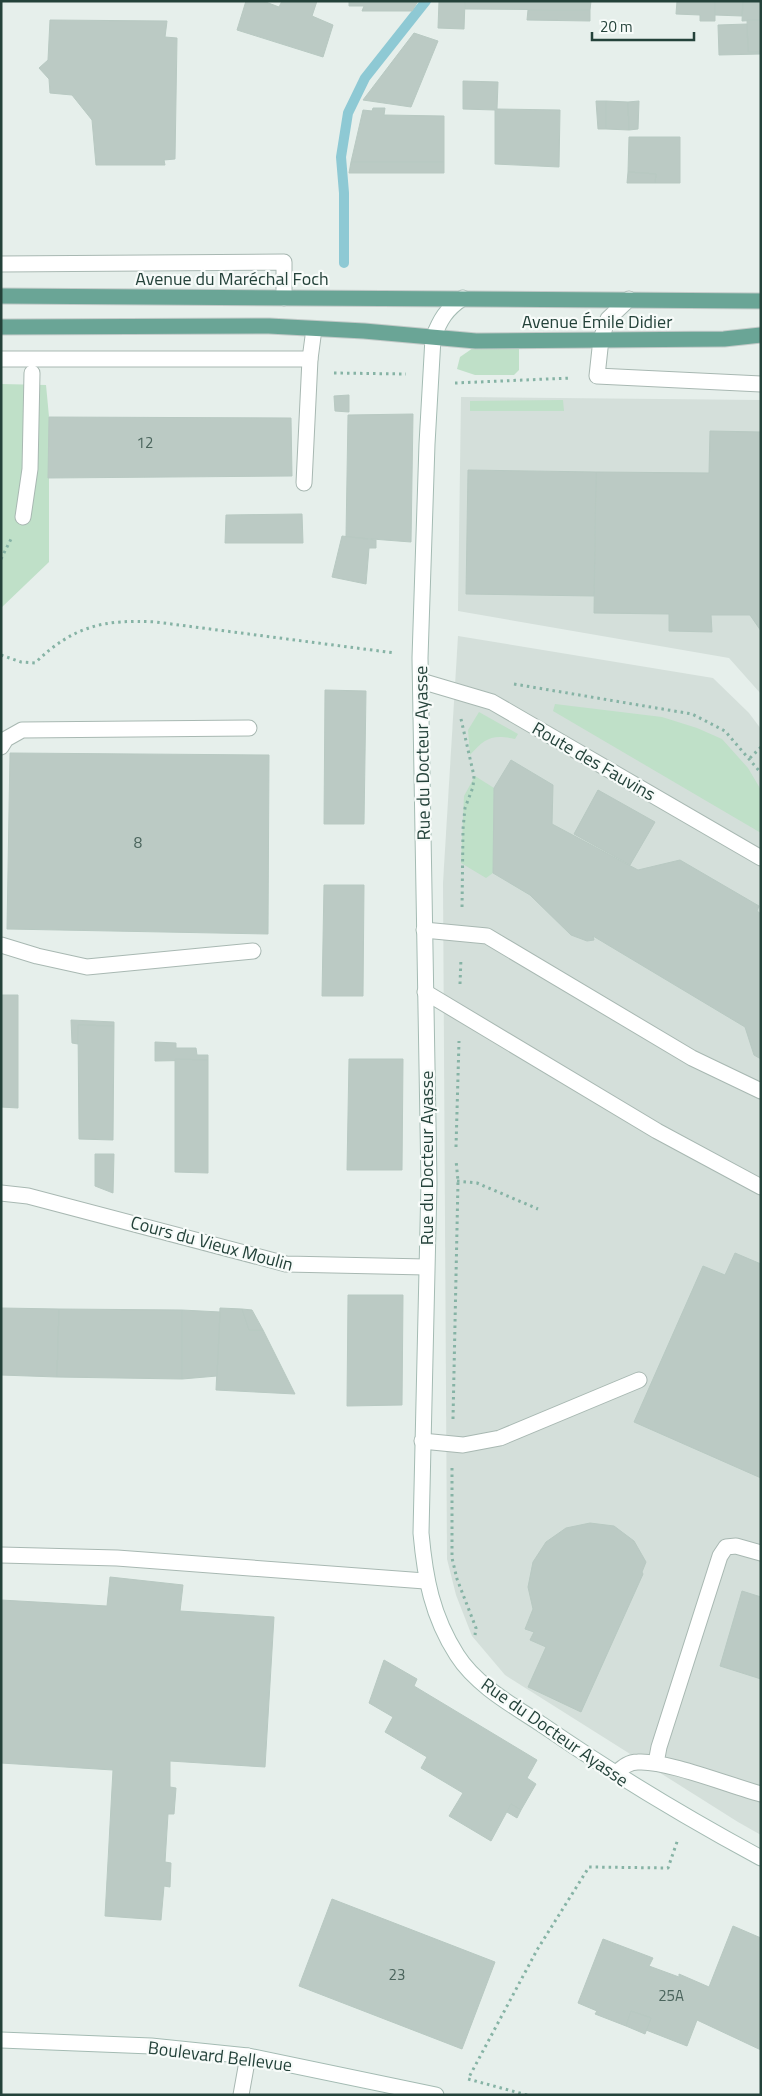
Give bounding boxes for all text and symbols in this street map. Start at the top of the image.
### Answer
scale bar [592,10,694,42]
text: 20 m [600,15,633,38]
street label: Avenue du Maréchal Foch [135,265,329,292]
street label: Avenue Émile Didier [522,308,672,335]
house number: 12 [137,431,153,454]
street label: Rue du Docteur Ayasse [407,665,437,841]
street label: Route des Fauvins [527,715,661,807]
house number: 8 [134,831,142,854]
street label: Rue du Docteur Ayasse [413,1071,440,1245]
street label: Cours du Vieux Moulin [128,1208,296,1278]
street label: Rue du Docteur Ayasse [476,1671,634,1793]
house number: 23 [389,1963,405,1986]
house number: 25A [658,1984,684,2007]
street label: Boulevard Bellevue [146,2034,294,2078]

